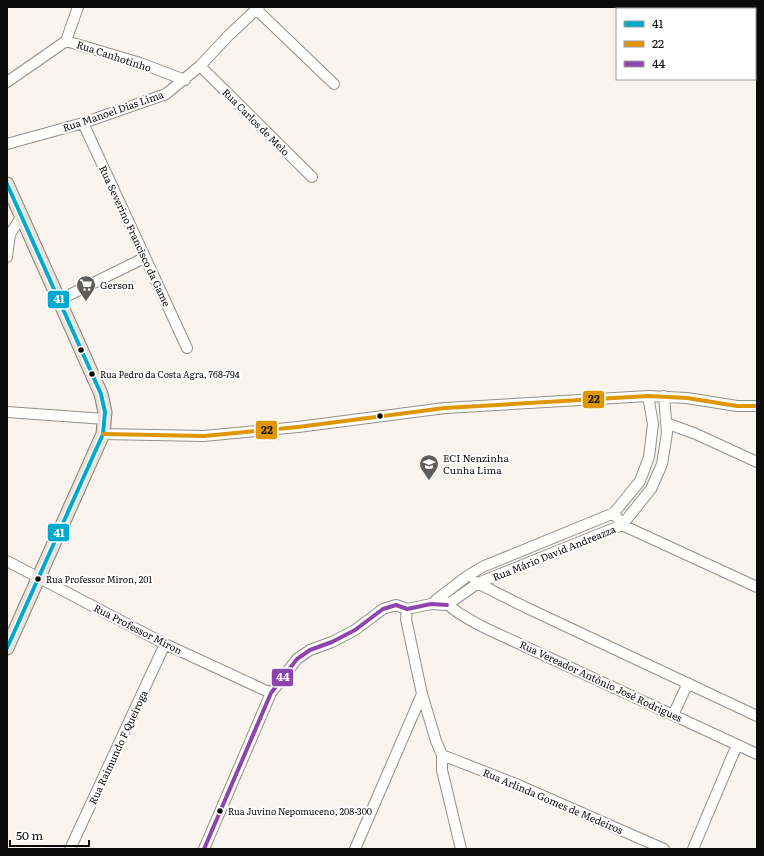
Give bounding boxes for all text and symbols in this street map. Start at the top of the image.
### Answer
legend [616,8,756,80]
text: 41 [652,14,664,32]
text: 22 [652,34,664,52]
street label: Rua Canhotinho [75,36,154,75]
text: 44 [652,54,666,72]
street label: Rua Carlos de Melo [219,85,294,159]
street label: Rua Manoel Dias Lima [60,86,166,135]
street label: Rua Severino Francisco da Game [96,163,175,309]
supermarket icon: Gerson [75,274,97,302]
place label: Gerson [100,277,135,292]
line badge: 41 [47,290,70,309]
text: 41 [53,290,65,306]
unlabelled marker [76,345,86,355]
place label: Rua Pedro da Costa Agra, 768-794 [100,367,240,381]
marker: Rua Pedro da Costa Agra, 768-794 [87,369,97,379]
line badge: 22 [582,390,605,409]
text: 22 [588,390,600,406]
unlabelled marker [375,411,385,421]
line badge: 22 [255,420,278,440]
text: 22 [261,421,273,437]
place label: ECI Nenzinha Cunha Lima [443,450,509,477]
school or university icon: ECI Nenzinha Cunha Lima [418,453,440,481]
street label: Rua Mário David Andreazza [490,521,618,584]
line badge: 41 [47,523,70,542]
text: 41 [53,524,65,540]
place label: Rua Professor Miron, 201 [46,572,152,586]
marker: Rua Professor Miron, 201 [33,574,43,584]
street label: Rua Professor Miron [91,600,185,658]
street label: Rua Vereador Antônio José Rodrigues [518,636,685,725]
line badge: 44 [271,668,294,687]
text: 44 [276,668,290,684]
street label: Rua Raimundo F Queiroga [84,687,151,806]
street label: Rua Arlinda Gomes de Medeiros [481,764,626,837]
place label: Rua Juvino Nepomuceno, 208-300 [228,804,372,818]
marker: Rua Juvino Nepomuceno, 208-300 [215,806,225,816]
scale bar [10,822,89,848]
text: 50 m [16,826,43,844]

